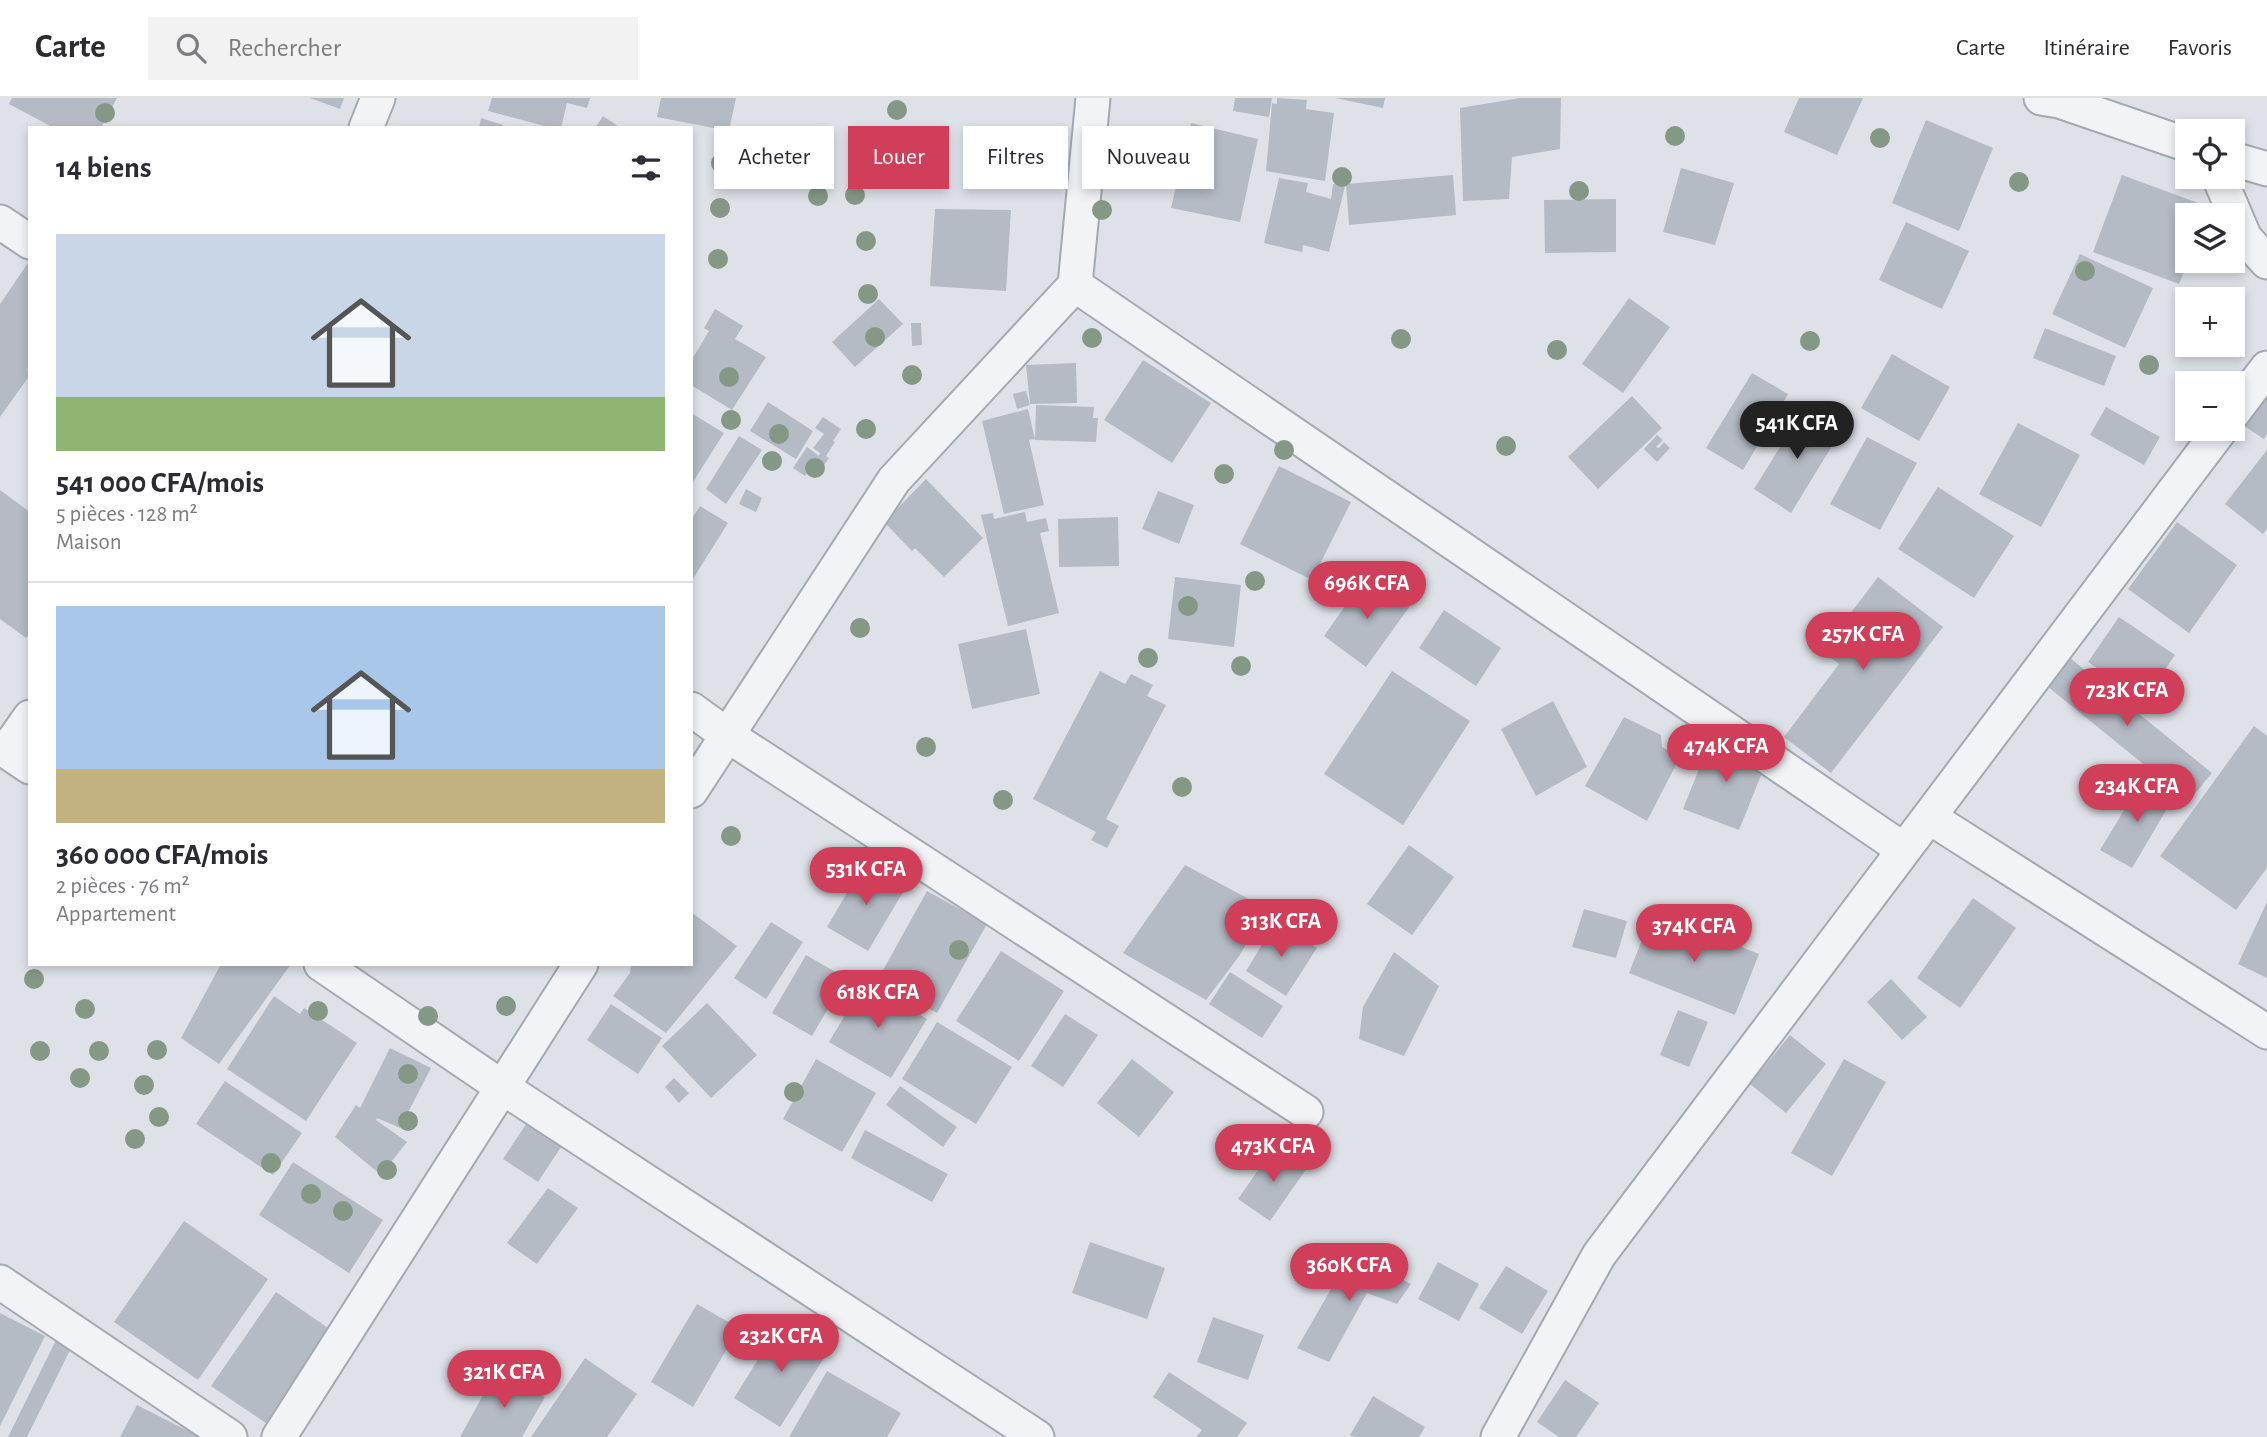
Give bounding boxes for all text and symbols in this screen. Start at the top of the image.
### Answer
search box [148,17,638,80]
icon: search [172,29,210,67]
text: Carte [35,31,106,64]
text: Rechercher [228,35,341,61]
text: Carte [1956,36,2005,60]
text: Itinéraire [2043,36,2130,60]
text: Favoris [2168,36,2232,60]
map controls [2175,119,2245,441]
button: locate [2175,119,2245,189]
chip: Acheter [714,126,834,189]
chip: Louer [848,126,949,189]
chip: Filtres [963,126,1068,189]
chip: Nouveau [1082,126,1214,189]
icon: filters [627,149,665,187]
text: 14 biens [56,153,152,183]
button: layers [2175,203,2245,273]
icon: home [298,280,424,406]
button: + [2175,287,2245,357]
button: − [2175,371,2245,441]
pin: 541K CFA [1725,402,1869,461]
text: 541K CFA [1756,412,1838,435]
text: 541 000 CFA/mois [56,468,264,498]
text: 5 pièces · 128 m² [56,503,198,526]
text: Maison [56,531,122,554]
pin: 696K CFA [1295,561,1439,621]
text: 696K CFA [1324,572,1410,595]
pin: 257K CFA [1791,612,1935,672]
text: 257K CFA [1821,623,1905,646]
icon: home [298,652,424,778]
pin: 723K CFA [2055,668,2199,728]
text: 723K CFA [2085,679,2169,702]
pin: 474K CFA [1654,724,1798,784]
text: 474K CFA [1683,735,1769,758]
pin: 234K CFA [2065,764,2209,824]
text: 234K CFA [2095,775,2179,798]
text: 360 000 CFA/mois [56,840,268,870]
pin: 531K CFA [794,848,938,907]
text: 531K CFA [826,858,906,881]
text: 2 pièces · 76 m² [56,875,190,898]
pin: 313K CFA [1209,900,1353,959]
text: Appartement [56,903,176,926]
pin: 374K CFA [1622,904,1766,964]
text: 313K CFA [1241,910,1321,933]
text: 374K CFA [1652,915,1736,938]
pin: 618K CFA [806,970,950,1030]
text: 618K CFA [836,981,920,1004]
pin: 473K CFA [1201,1124,1345,1184]
text: 473K CFA [1231,1135,1315,1158]
pin: 360K CFA [1277,1244,1421,1303]
text: 360K CFA [1306,1254,1392,1277]
pin: 232K CFA [709,1314,853,1374]
text: 232K CFA [739,1325,823,1348]
pin: 321K CFA [432,1350,576,1410]
text: 321K CFA [463,1361,545,1384]

